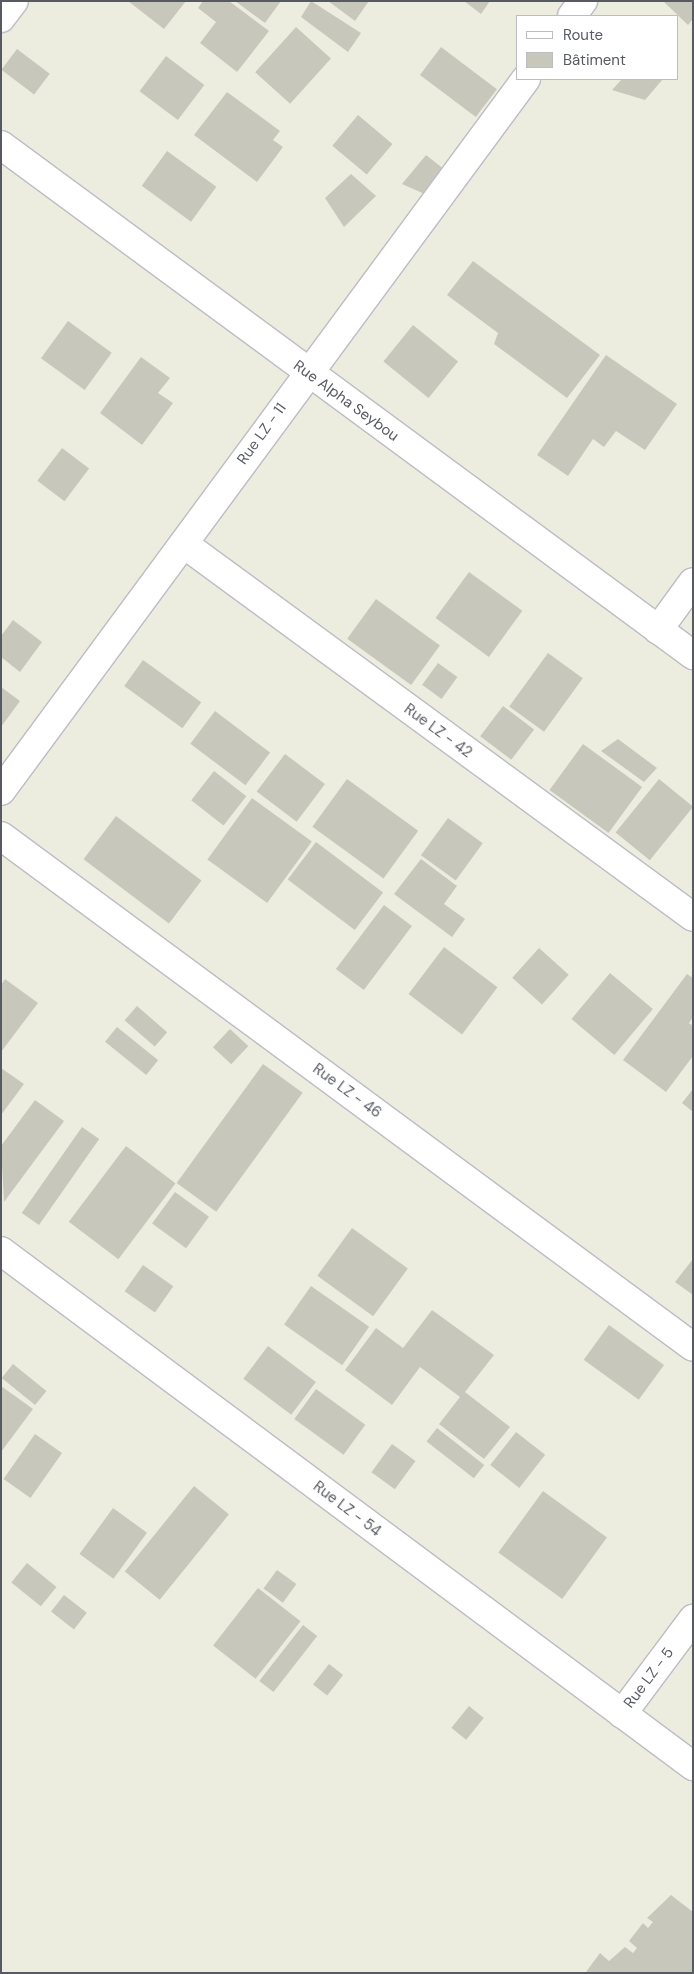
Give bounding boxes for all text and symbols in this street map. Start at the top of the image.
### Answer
legend [516,15,679,80]
text: Route [563,25,603,45]
text: Bâtiment [563,50,626,70]
street label: Rue Alpha Seybou [290,357,402,445]
street label: Rue LZ - 11 [234,400,290,468]
street label: Rue LZ - 42 [400,700,476,762]
street label: Rue LZ - 46 [309,1060,385,1122]
street label: Rue LZ - 54 [309,1478,385,1540]
street label: Rue LZ - 5 [620,1644,678,1712]

